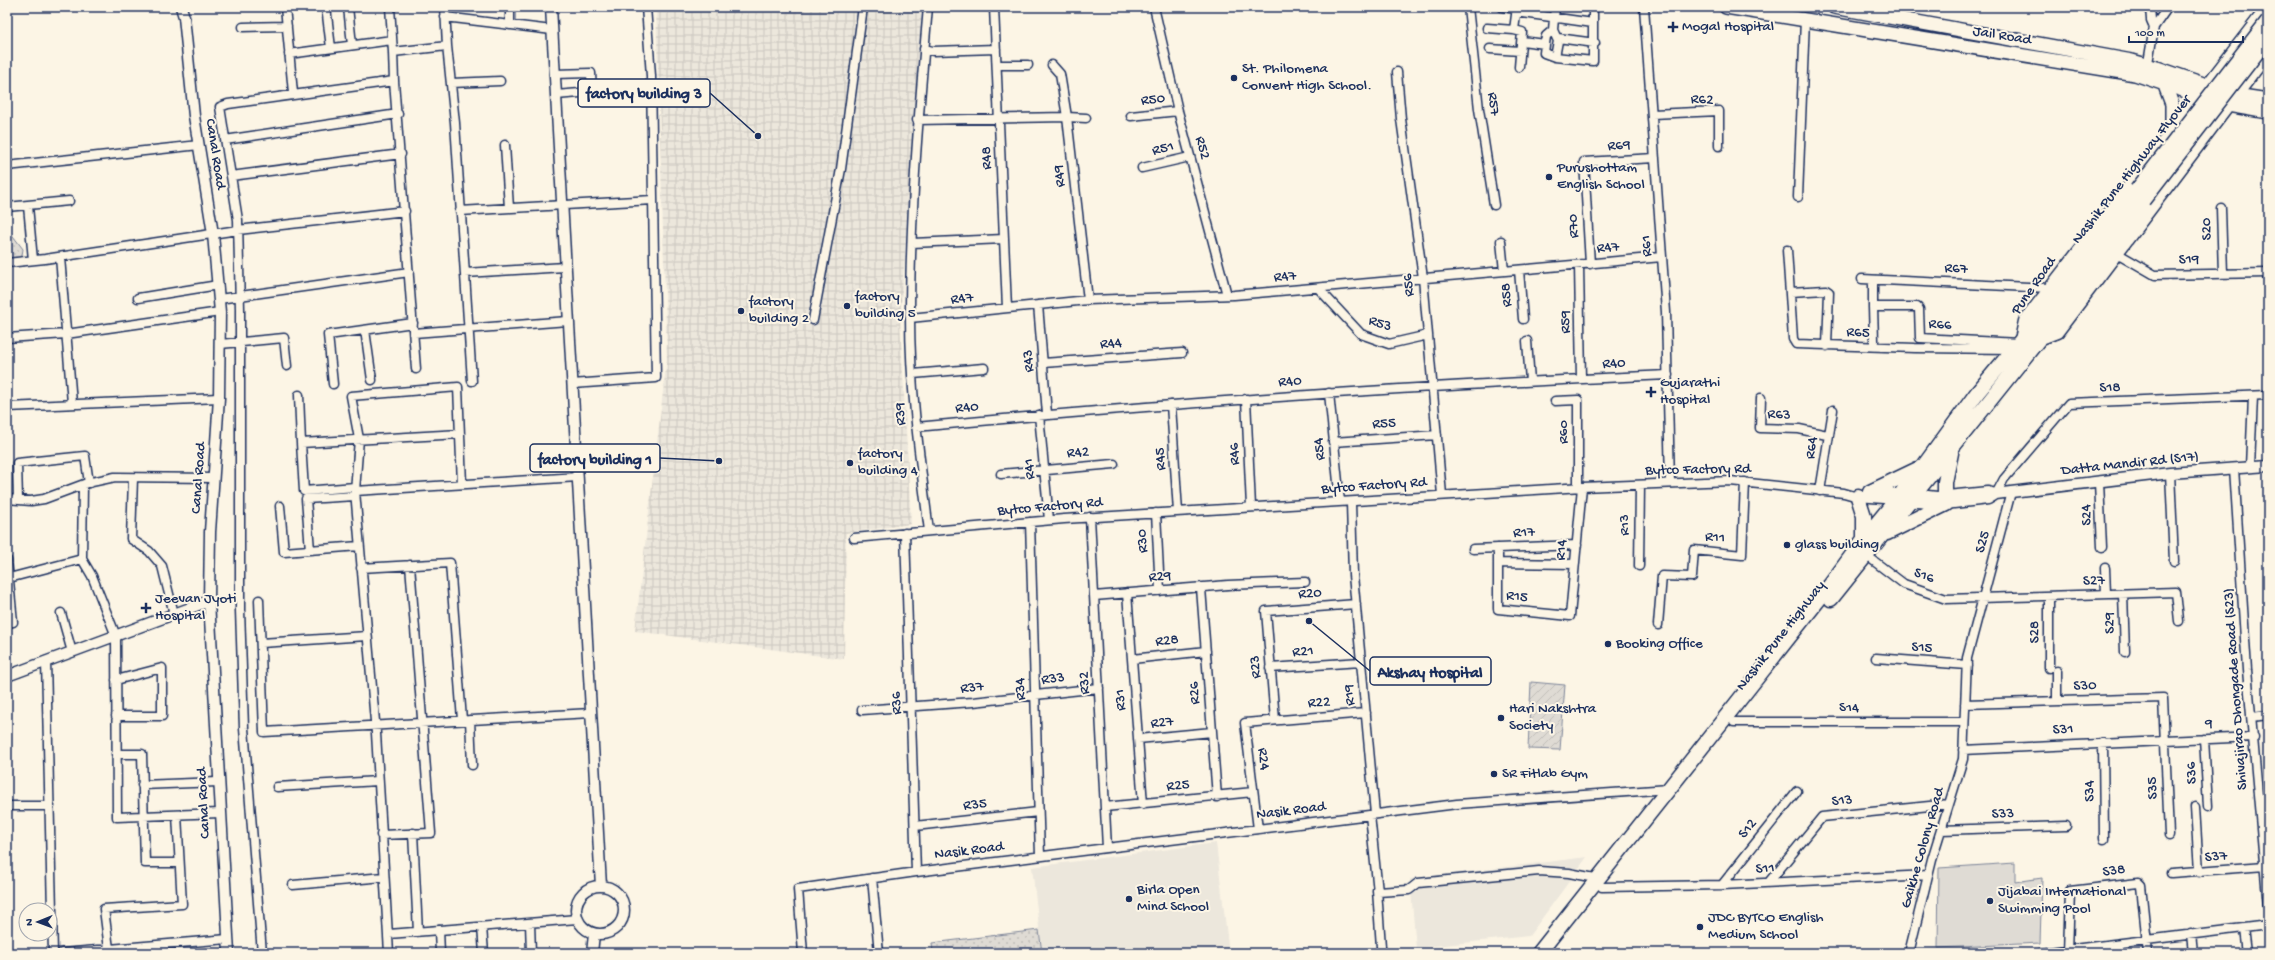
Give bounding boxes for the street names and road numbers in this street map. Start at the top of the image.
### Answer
street label: Jail Road [1971,22,2034,50]
street label: R50 [1140,90,1166,110]
street label: R62 [1690,90,1714,110]
street label: R57 [1483,91,1504,118]
street label: Nashik Pune Highway Flyover [2068,91,2197,248]
street label: Canal Road [201,117,230,192]
street label: R52 [1190,135,1214,161]
street label: R69 [1607,136,1632,156]
street label: R51 [1150,138,1176,160]
street label: R48 [978,146,996,170]
street label: R49 [1050,163,1070,188]
street label: R70 [1564,213,1584,239]
street label: S20 [2198,217,2216,241]
street label: R61 [1637,235,1657,257]
street label: R47 [1596,238,1621,258]
street label: S19 [2179,251,2200,269]
street label: Pune Road [2007,253,2061,319]
street label: R67 [1944,259,1969,279]
street label: R47 [1273,267,1298,287]
street label: R56 [1399,272,1419,298]
street label: R58 [1497,282,1517,308]
street label: R47 [950,289,975,309]
street label: R59 [1557,310,1575,334]
street label: R53 [1366,312,1394,336]
street label: R66 [1928,315,1953,335]
street label: R65 [1846,324,1870,342]
street label: R44 [1099,334,1123,354]
street label: R43 [1019,349,1039,373]
street label: R40 [1602,354,1627,374]
street label: R40 [1278,372,1303,392]
street label: S18 [2099,379,2121,397]
street label: R40 [955,398,980,418]
street label: R39 [891,401,911,426]
street label: R63 [1767,406,1791,424]
street label: R55 [1372,414,1397,434]
street label: R60 [1555,420,1573,444]
street label: R64 [1802,436,1822,460]
street label: R54 [1310,437,1330,461]
street label: Canal Road [188,440,211,514]
street label: R46 [1225,442,1245,466]
street label: R42 [1066,443,1090,463]
street label: R45 [1151,447,1171,471]
street label: Datta Mandir Rd (S17) [2059,448,2200,480]
street label: R41 [1020,458,1040,480]
street label: Bytco Factory Rd [1644,460,1752,480]
street label: Bytco Factory Rd [1320,473,1428,499]
street label: Bytco Factory Rd [996,493,1105,521]
street label: S24 [2078,504,2096,526]
street label: R13 [1616,514,1634,536]
street label: R17 [1513,523,1537,543]
street label: R30 [1133,528,1153,554]
street label: R11 [1704,528,1726,548]
street label: S25 [1971,529,1995,555]
street label: R14 [1552,539,1572,561]
street label: S16 [1911,564,1937,588]
street label: R29 [1148,567,1173,587]
street label: S27 [2083,572,2107,590]
street label: Nashik Pune Highway [1732,577,1830,695]
street label: R20 [1298,584,1323,604]
street label: R15 [1505,587,1529,607]
street label: Shivajirao Dhongade Road (S23) [2220,587,2252,791]
street label: S29 [2101,611,2119,634]
street label: S28 [2026,621,2044,643]
street label: R28 [1154,631,1180,651]
street label: S15 [1911,638,1933,658]
street label: R21 [1292,642,1314,662]
street label: R23 [1246,655,1266,679]
street label: R33 [1040,669,1066,689]
street label: R32 [1075,671,1095,695]
street label: R34 [1012,677,1030,701]
street label: S30 [2073,677,2097,695]
street label: R37 [959,678,986,698]
street label: R26 [1185,681,1205,705]
street label: R19 [1340,683,1360,706]
street label: R31 [1111,689,1131,711]
street label: R36 [888,691,906,715]
street label: R22 [1307,693,1331,713]
street label: S14 [1839,699,1859,717]
street label: R27 [1150,713,1176,733]
street label: 9 [2204,715,2214,733]
street label: S31 [2052,721,2074,739]
street label: R24 [1253,747,1273,771]
street label: S36 [2182,761,2202,785]
street label: Canal Road [193,766,215,839]
street label: R25 [1166,776,1191,796]
street label: S35 [2143,776,2163,800]
street label: S34 [2081,780,2099,802]
street label: Gaikhe Colony Road [1897,784,1949,911]
street label: S13 [1831,791,1853,811]
street label: R35 [962,795,988,815]
street label: Nasik Road [1255,798,1328,824]
street label: S33 [1991,805,2015,823]
street label: S12 [1735,815,1761,843]
street label: Nasik Road [933,838,1006,864]
street label: S37 [2204,847,2229,867]
street label: S11 [1755,860,1775,878]
street label: S38 [2102,861,2126,881]

